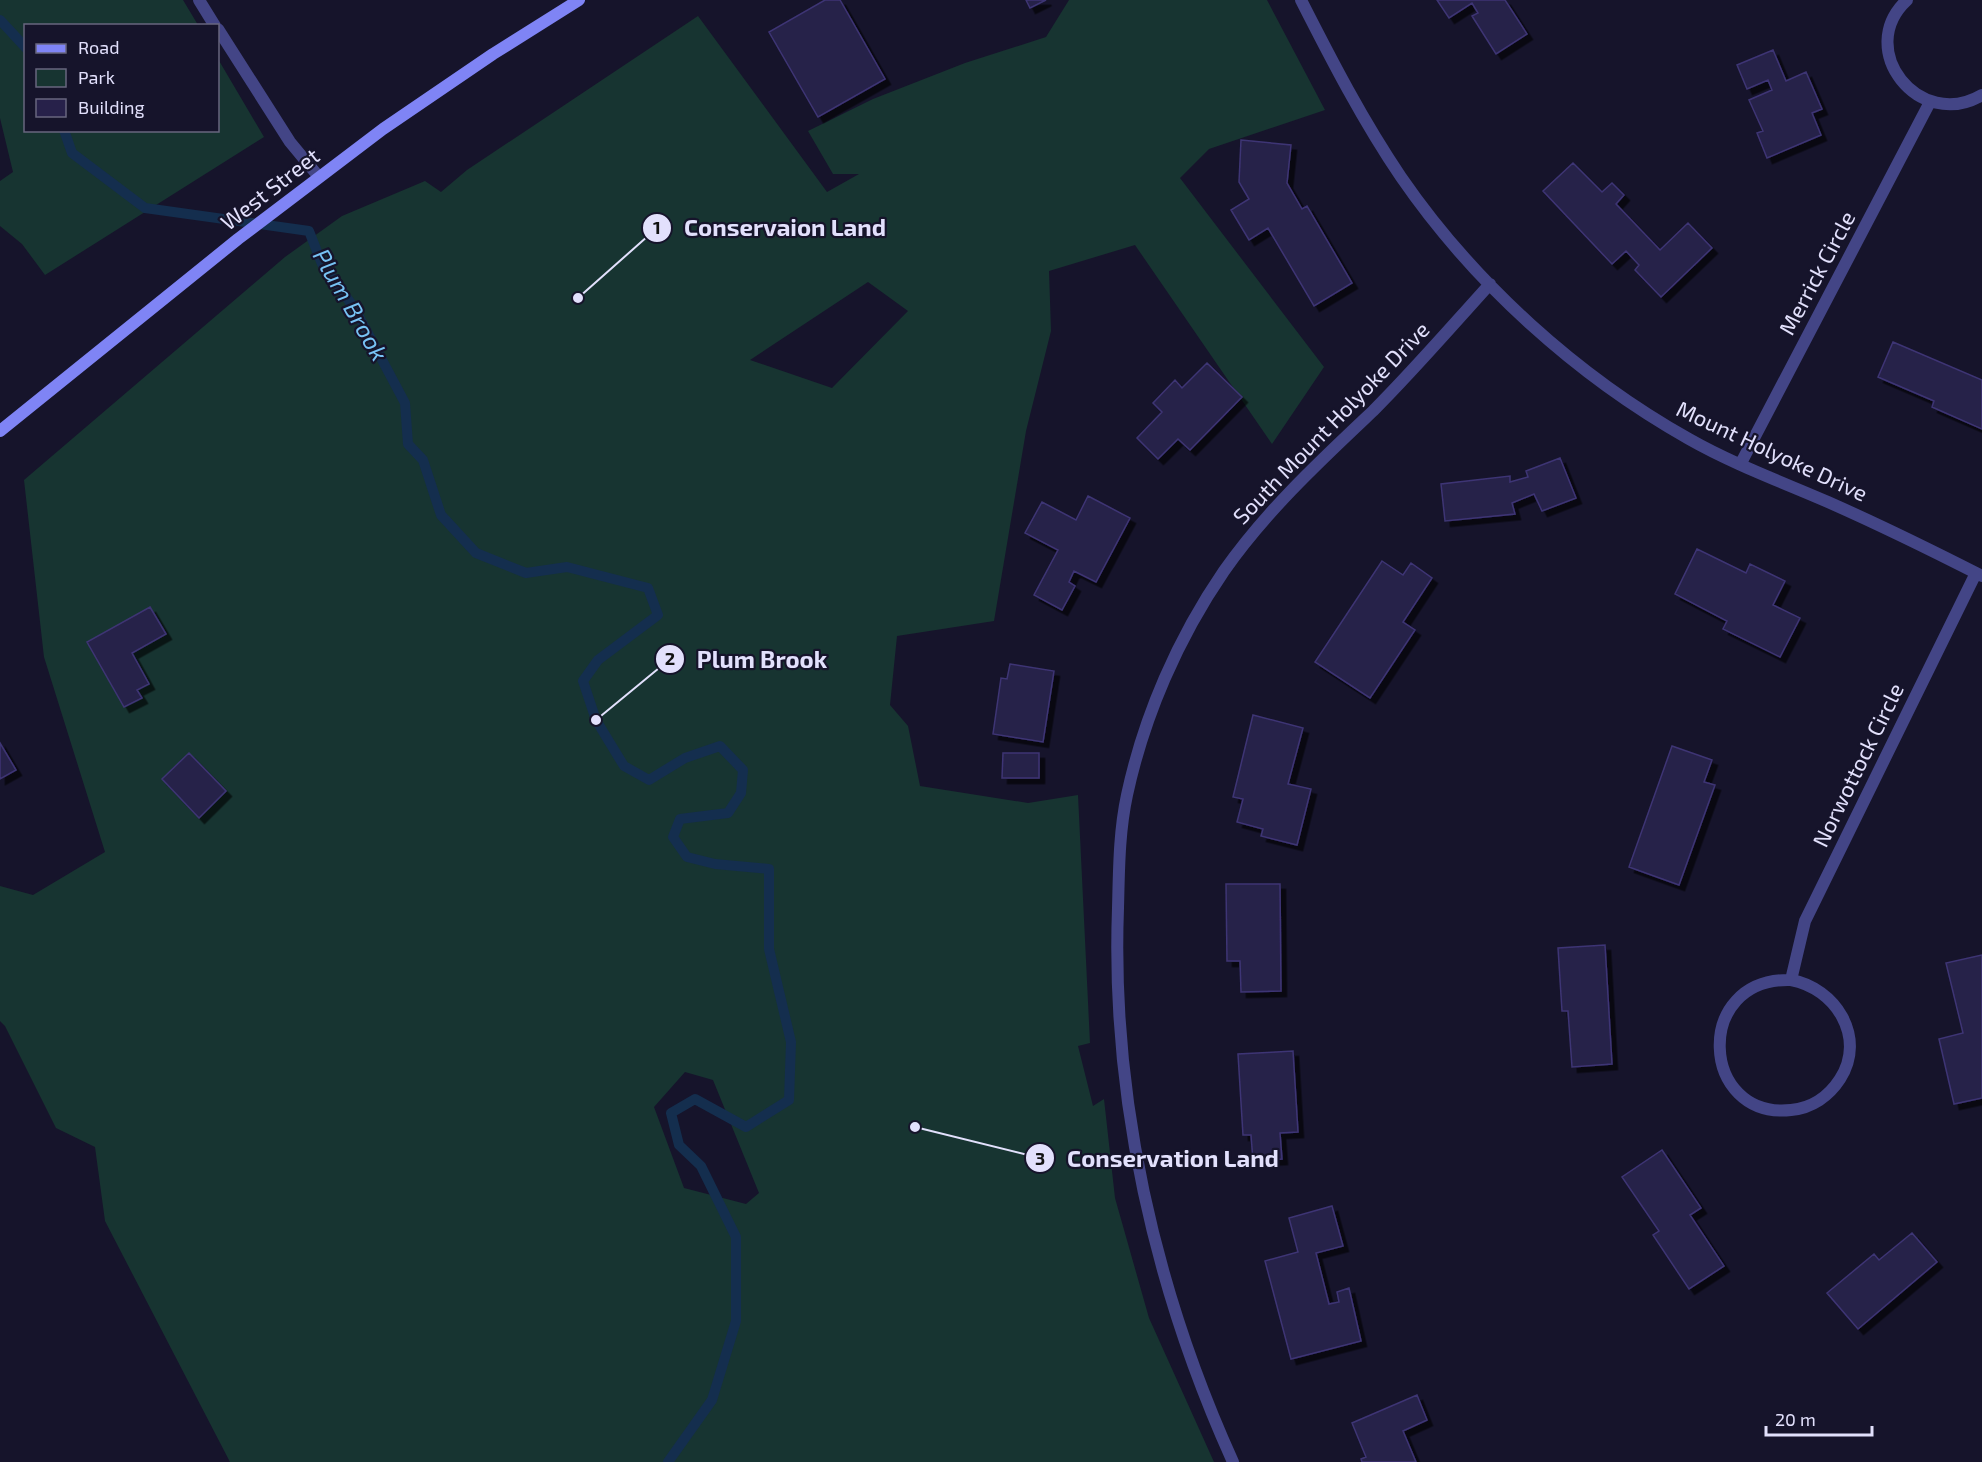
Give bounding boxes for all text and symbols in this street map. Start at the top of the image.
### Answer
legend [24,24,219,132]
text: Road [78,36,119,58]
text: Park [78,66,115,88]
text: Building [78,96,145,118]
street label: West Street [215,142,324,235]
street label: Merrick Circle [1773,206,1860,339]
callout: Conservaion Land [642,207,898,249]
text: Conservaion Land [684,212,886,241]
text: 1 [653,216,661,238]
water label: Plum Brook [308,243,395,366]
street label: South Mount Holyoke Drive [1227,316,1434,529]
street label: Mount Holyoke Drive [1673,394,1872,506]
callout: Plum Brook [655,638,839,680]
text: Plum Brook [697,644,828,673]
text: 2 [665,647,675,669]
street label: Norwottock Circle [1806,678,1908,851]
callout: Conservation Land [1025,1137,1291,1179]
text: Conservation Land [1067,1143,1279,1172]
text: 3 [1035,1147,1045,1169]
scale bar [1766,1399,1872,1437]
text: 20 m [1775,1408,1816,1430]

